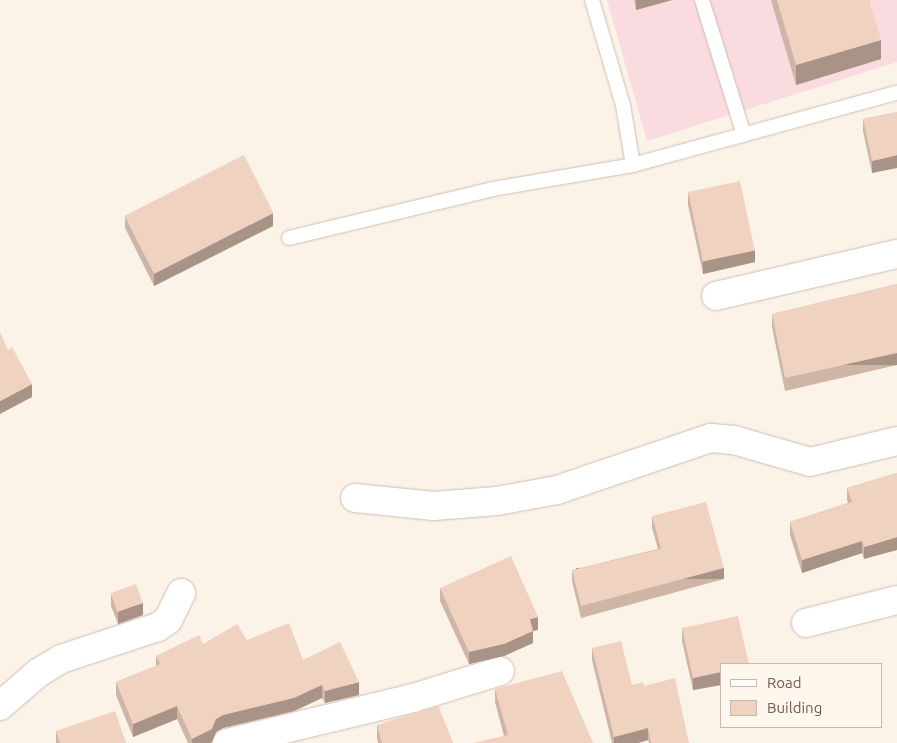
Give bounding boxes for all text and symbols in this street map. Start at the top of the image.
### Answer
legend [720,663,882,728]
text: Road [767,674,802,691]
text: Building [767,699,822,716]

